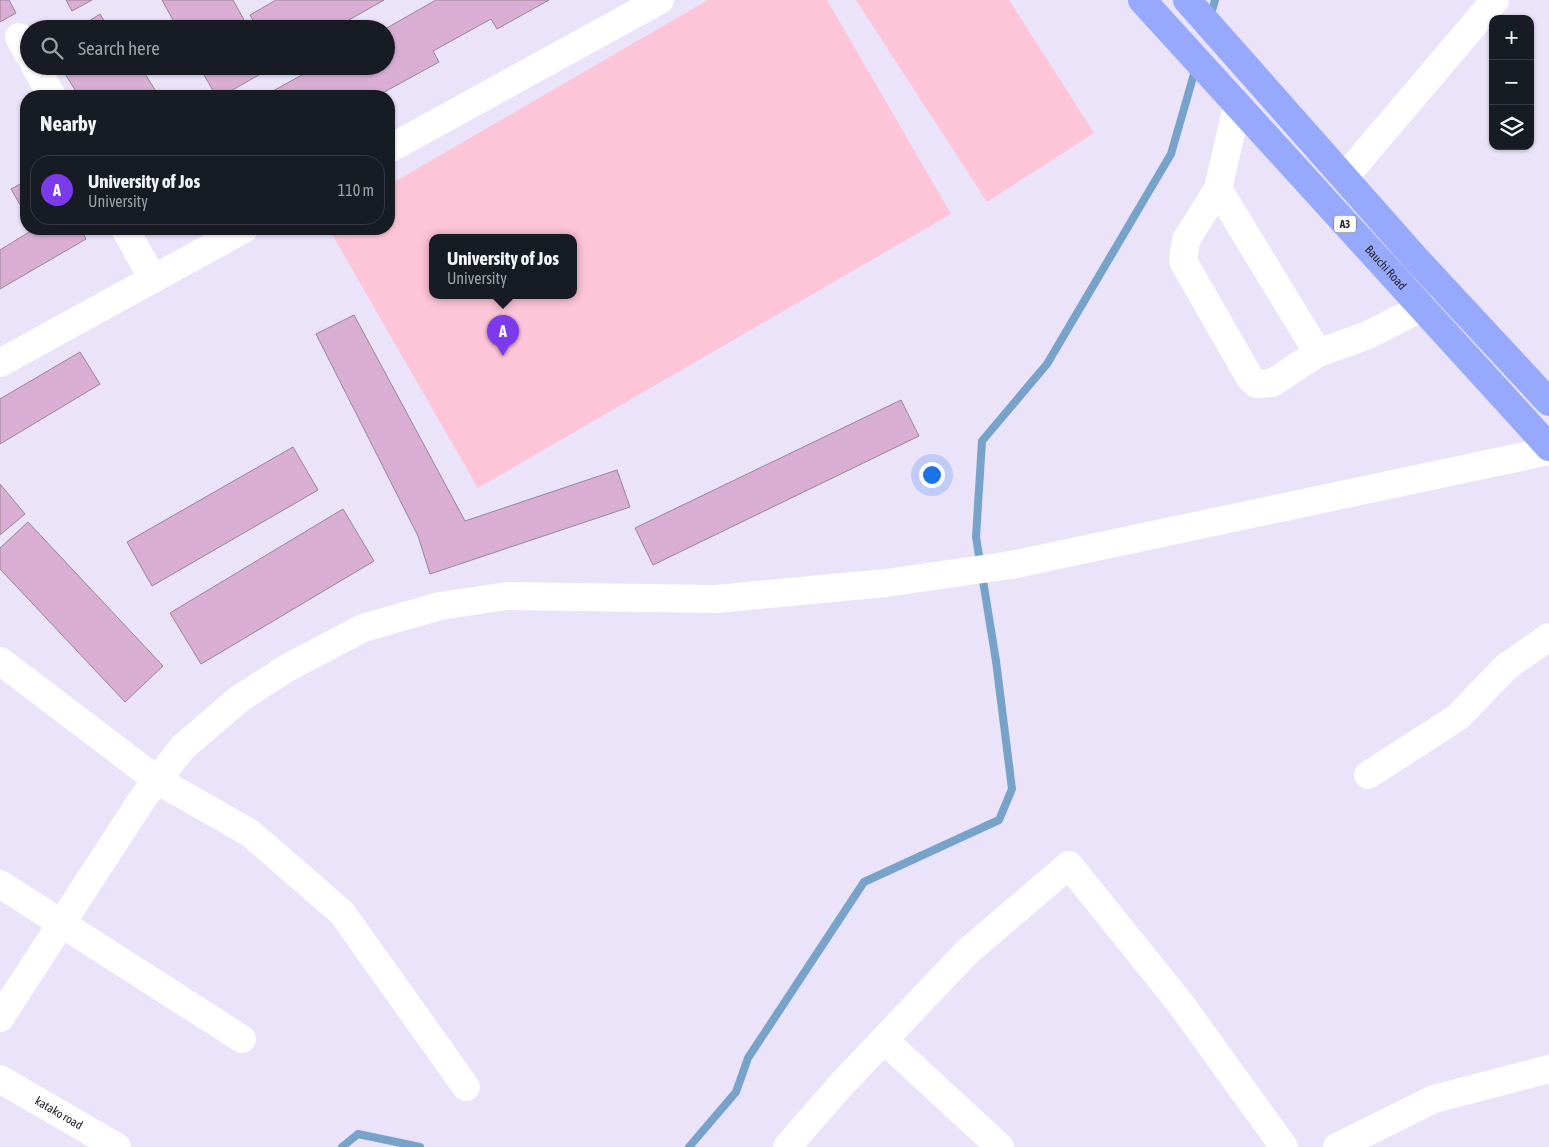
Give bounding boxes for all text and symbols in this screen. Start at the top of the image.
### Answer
map controls [1489,15,1534,150]
button: + [1489,15,1534,60]
search box [20,20,395,75]
icon: search [38,34,66,62]
text: Search here [78,37,160,59]
button: − [1489,60,1534,105]
button: layers [1489,105,1534,150]
text: Nearby [40,111,96,135]
text: University of Jos [88,170,200,192]
text: A [53,181,61,199]
text: 110 m [338,181,374,199]
text: University [88,192,148,210]
road number: A3 [1334,215,1356,232]
popup [429,234,577,299]
street label: Bauchi Road [1362,243,1409,293]
text: University of Jos [447,247,559,269]
text: University [447,269,507,287]
pin: A [487,315,519,356]
your location [919,462,945,488]
street label: katako road [32,1094,85,1132]

